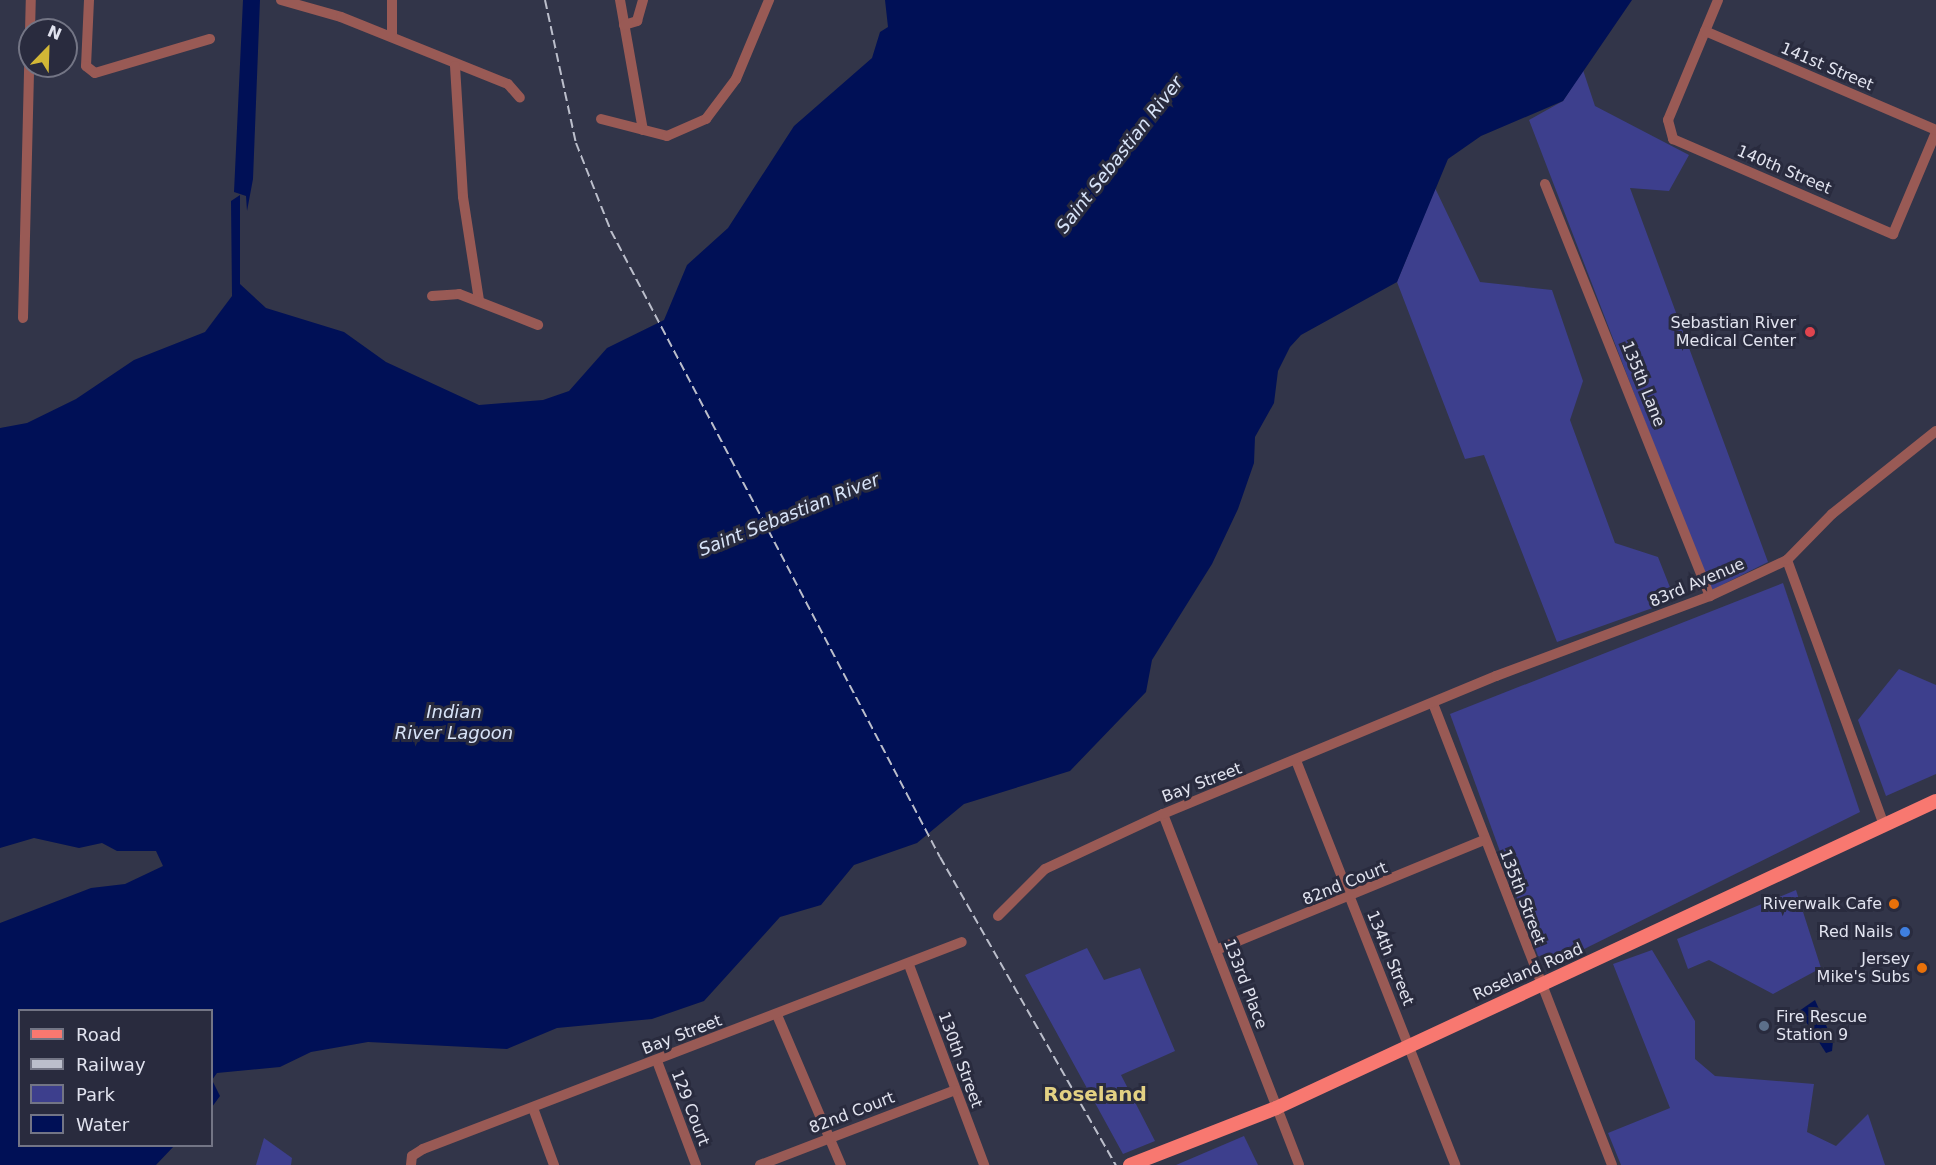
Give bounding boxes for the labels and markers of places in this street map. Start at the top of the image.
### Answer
place label: Sebastian River Medical Center [1670,313,1796,351]
marker: Sebastian River Medical Center [1801,323,1819,341]
place label: Riverwalk Cafe [1762,894,1882,914]
marker: Riverwalk Cafe [1887,897,1901,911]
place label: Red Nails [1819,922,1893,942]
marker: Red Nails [1898,925,1912,939]
place label: Jersey Mike's Subs [1817,949,1910,987]
marker: Jersey Mike's Subs [1915,961,1929,975]
place label: Fire Rescue Station 9 [1776,1007,1867,1045]
marker: Fire Rescue Station 9 [1757,1019,1771,1033]

